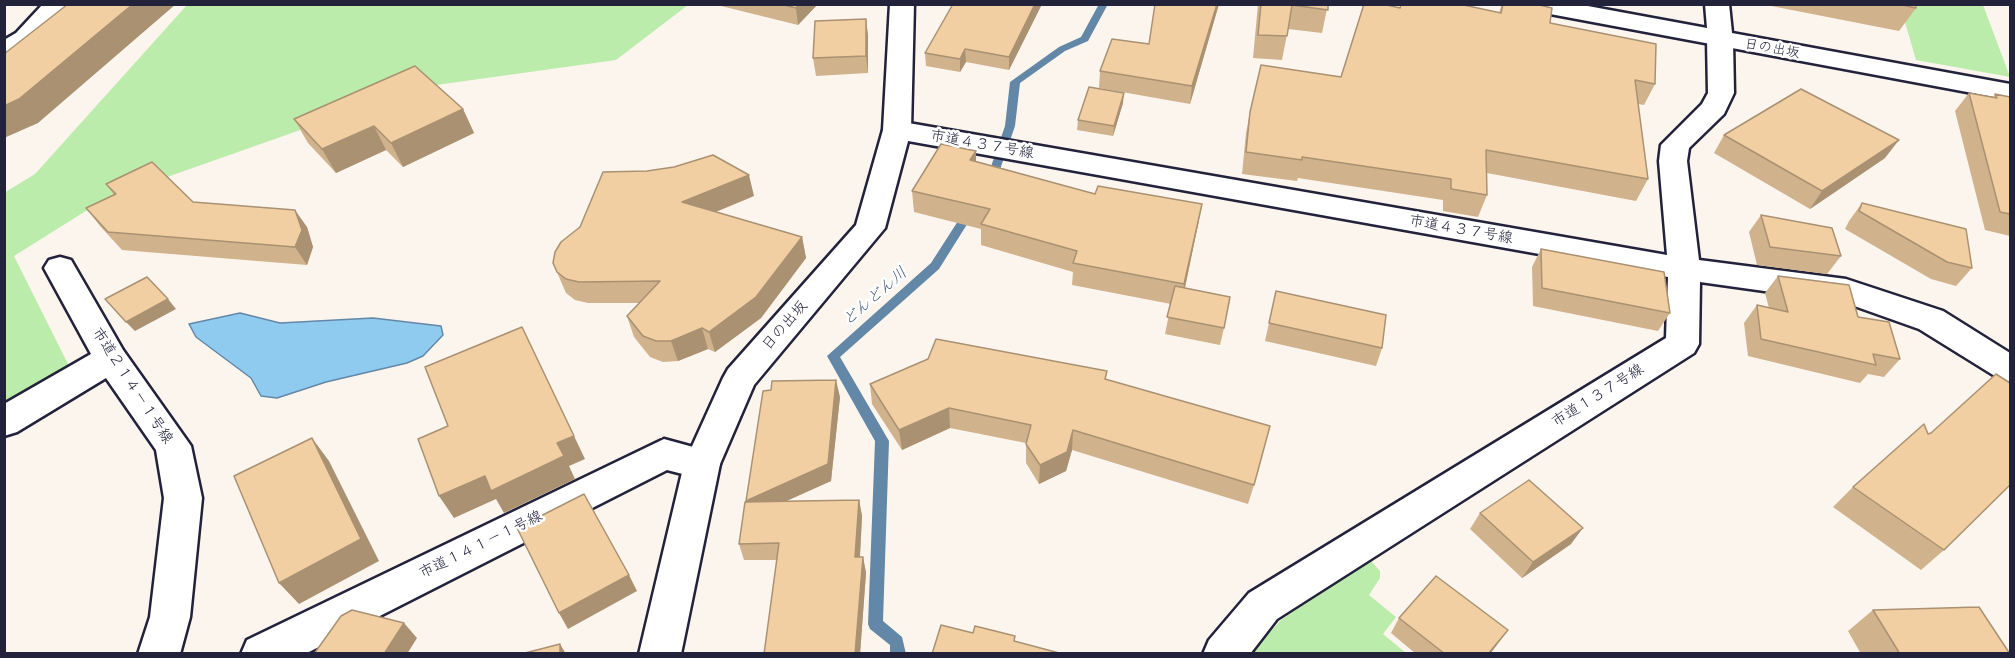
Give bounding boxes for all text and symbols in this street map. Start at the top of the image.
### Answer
street label: 日の出坂 [1743,36,1801,62]
street label: 市道４３７号線 [929,127,1035,163]
street label: 市道４３７号線 [1408,212,1514,248]
water label: どんどん川 [839,264,911,330]
street label: 日の出坂 [759,297,811,355]
street label: 市道２１４－１号線 [88,324,176,448]
street label: 市道１３７号線 [1549,361,1647,431]
street label: 市道１４１－１号線 [416,507,546,583]

